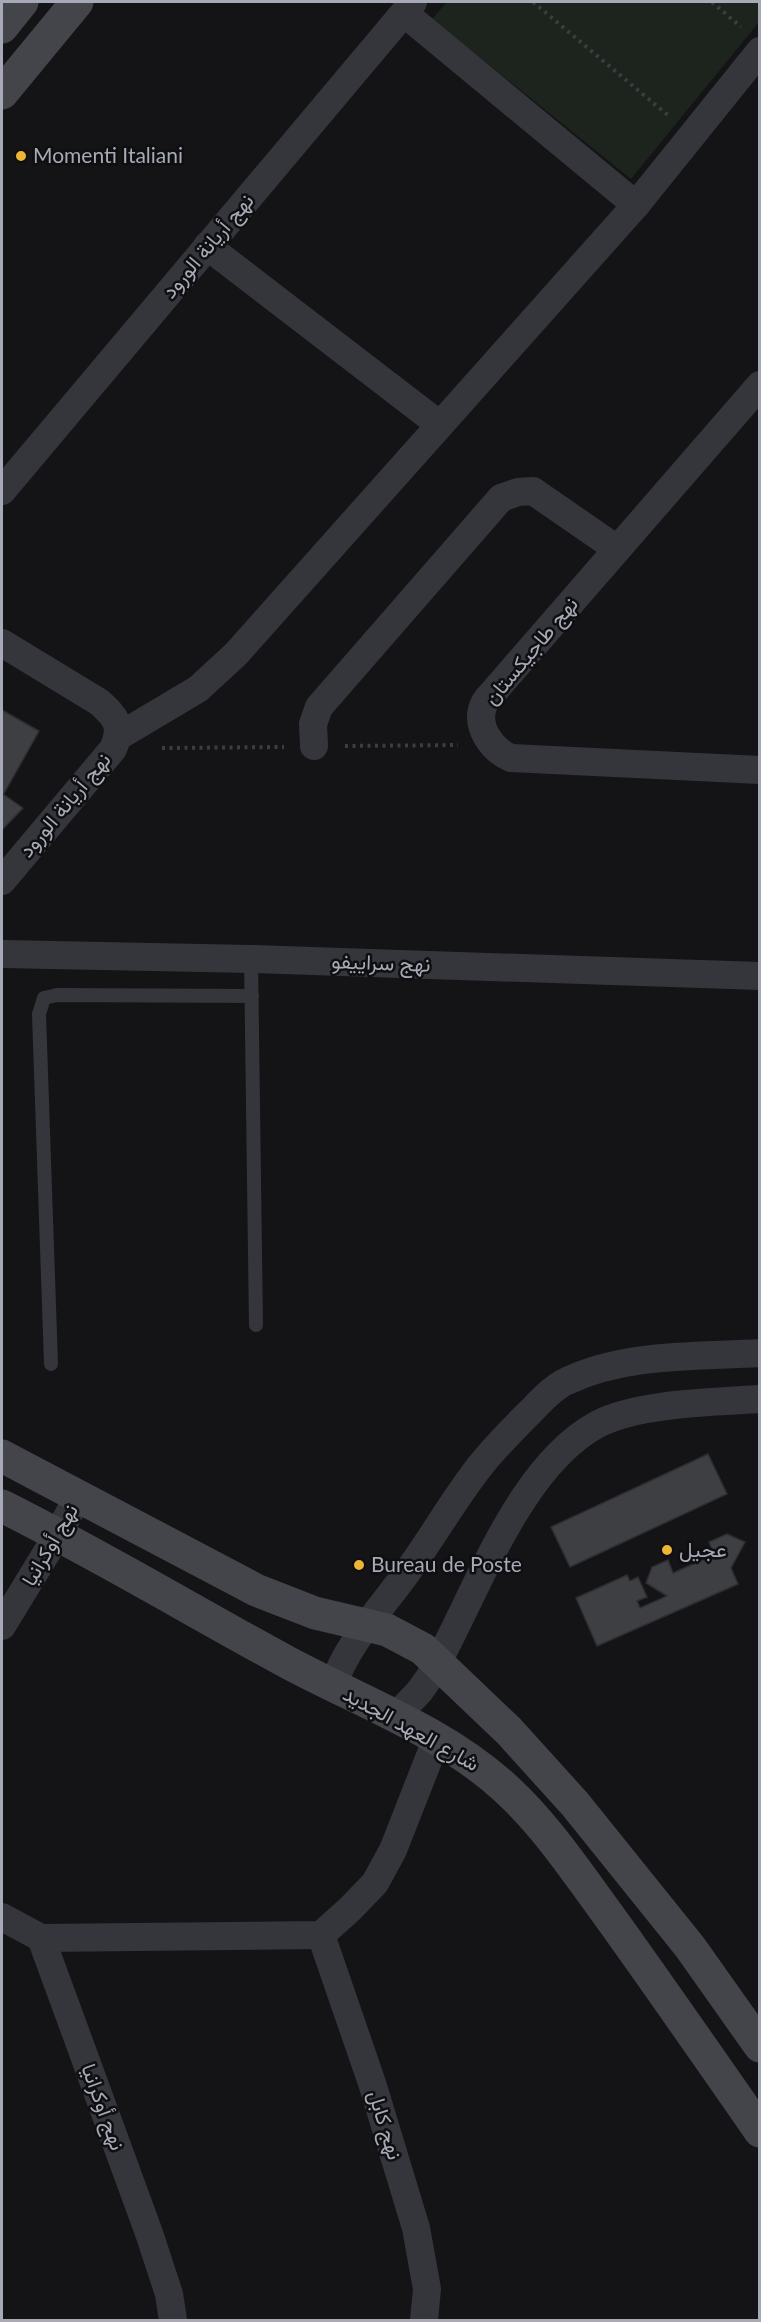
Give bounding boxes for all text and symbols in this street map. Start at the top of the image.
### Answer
place label: Momenti Italiani [33,142,183,167]
marker: Momenti Italiani [14,149,28,163]
street label: نهج أريانة الورود [156,188,260,304]
street label: نهج طاجيكستان [477,591,585,711]
street label: نهج أريانة الورود [13,747,117,863]
street label: نهج سراييفو [331,947,431,979]
street label: نهج أوكرانيا [15,1499,85,1591]
place label: عجيل [679,1536,727,1562]
marker: عجيل [660,1543,674,1557]
place label: Bureau de Poste [371,1551,522,1576]
marker: Bureau de Poste [352,1558,366,1572]
street label: شارع العهد الجديد [338,1680,484,1778]
street label: نهج أوكرانيا [74,2060,132,2154]
street label: نهج كابل [361,2087,409,2163]

